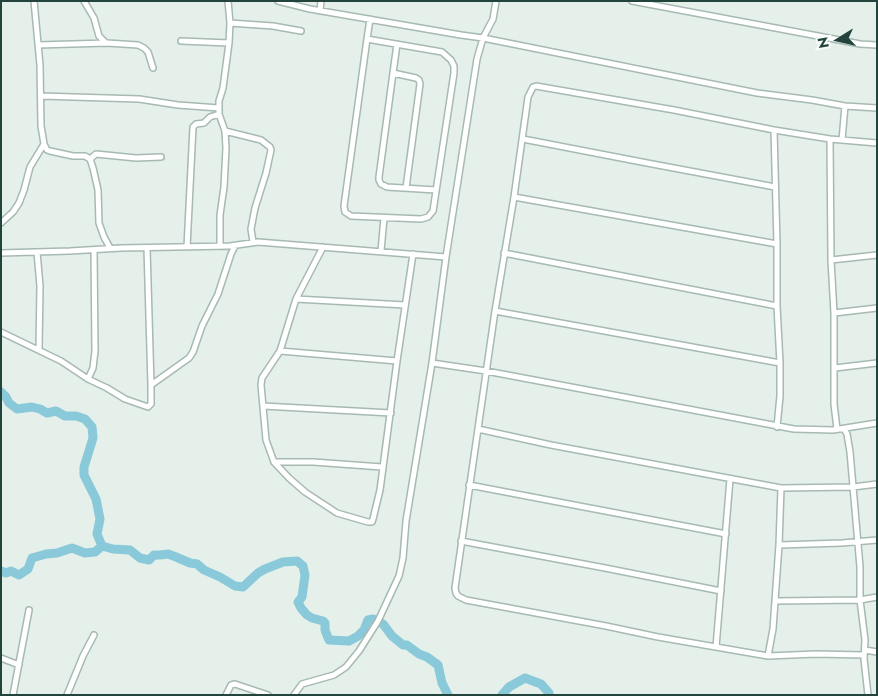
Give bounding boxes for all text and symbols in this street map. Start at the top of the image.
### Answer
north arrow [813,15,863,65]
text: N [812,35,834,50]

